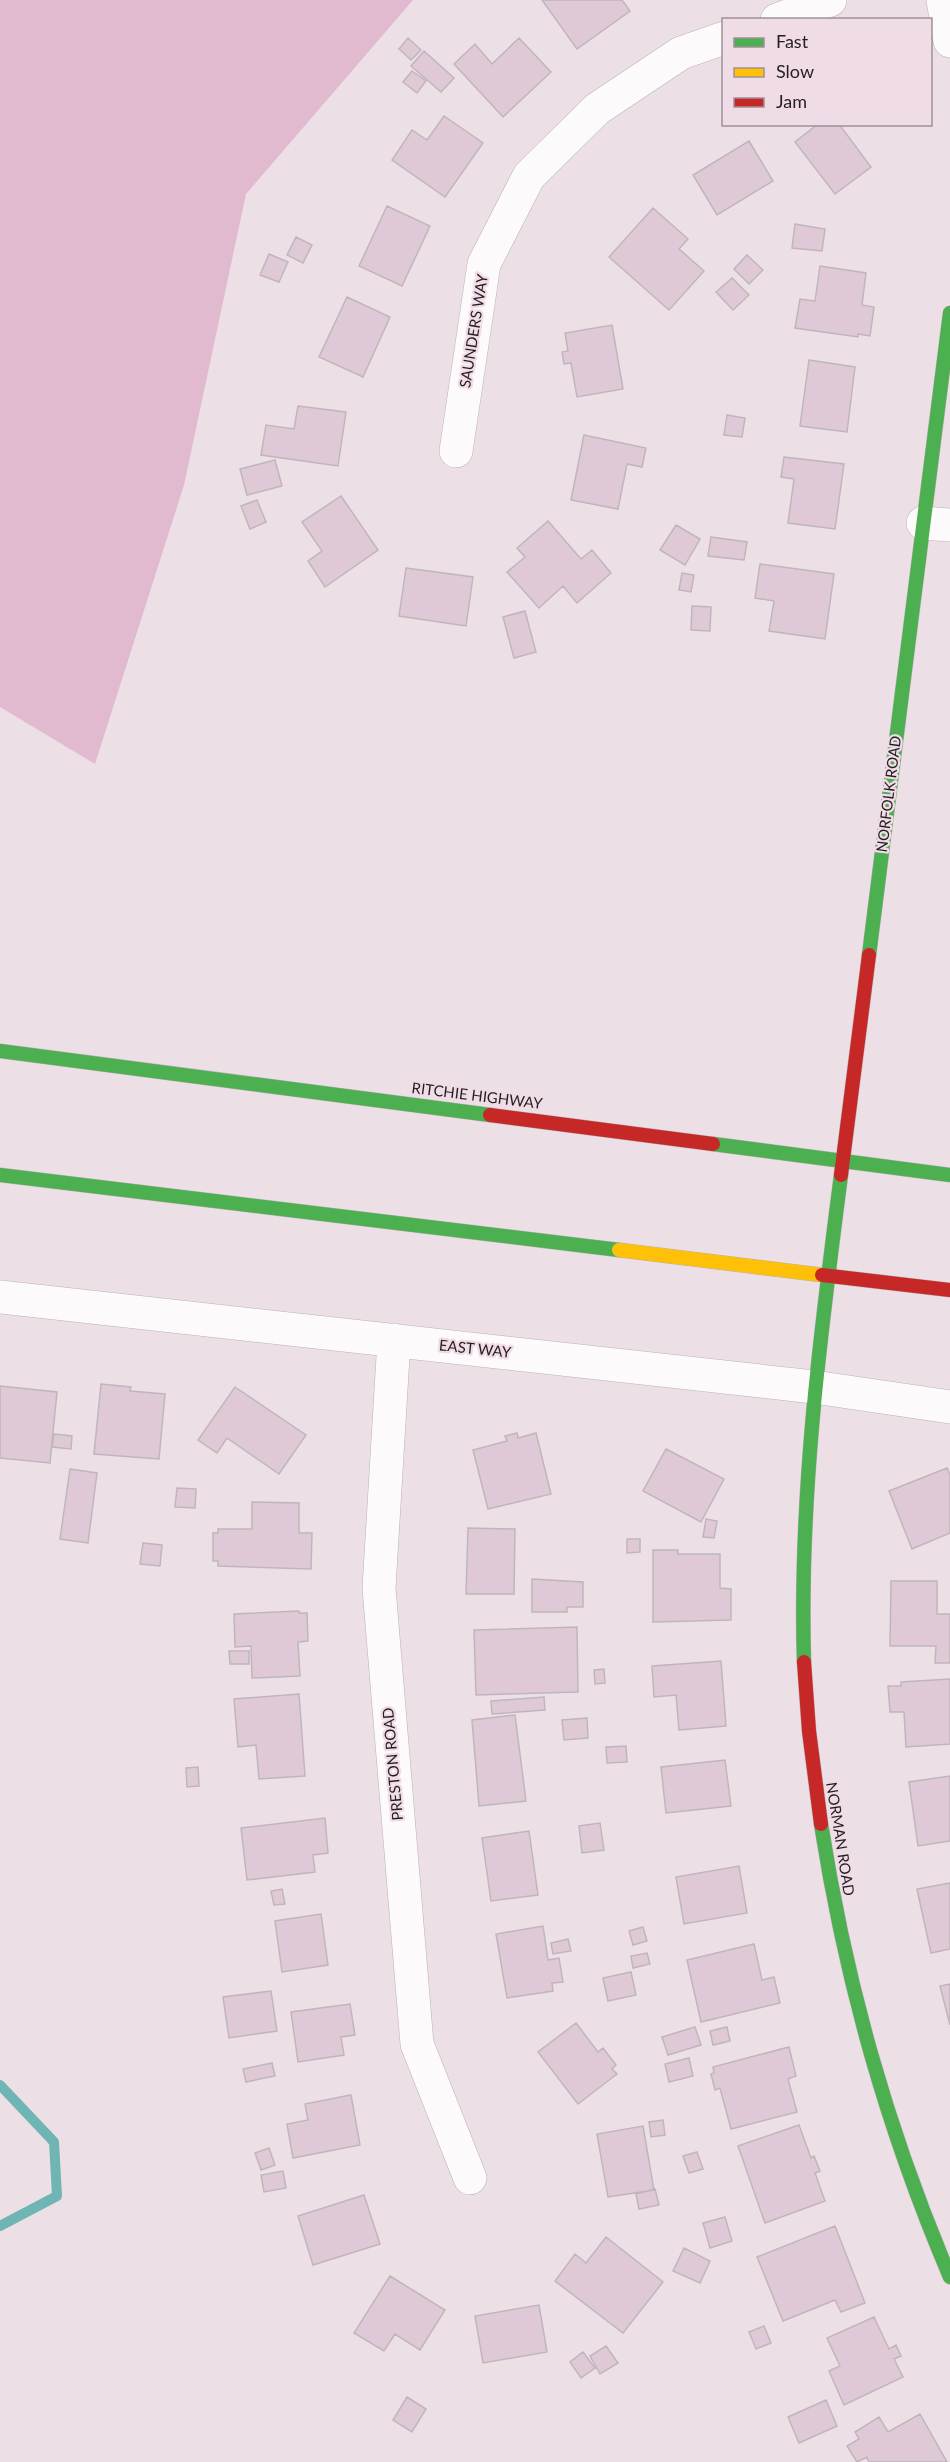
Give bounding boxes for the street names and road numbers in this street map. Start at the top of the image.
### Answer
street label: SAUNDERS WAY [455,272,491,389]
street label: NORFOLK ROAD [872,735,904,853]
street label: RITCHIE HIGHWAY [411,1078,544,1112]
street label: EAST WAY [438,1335,513,1361]
street label: PRESTON ROAD [378,1707,406,1821]
street label: NORMAN ROAD [823,1781,859,1897]

